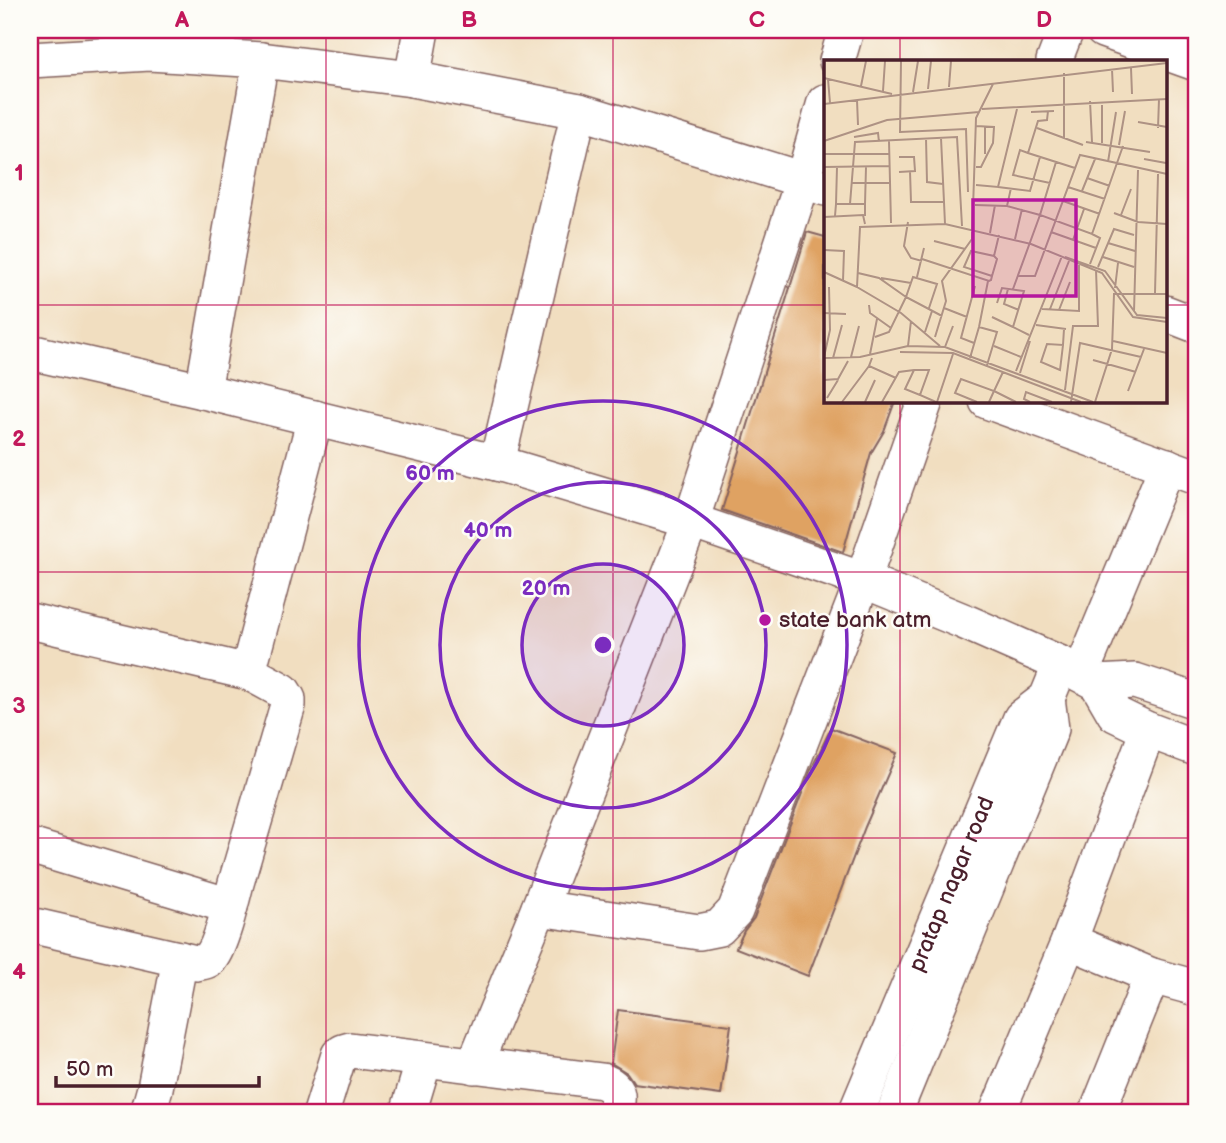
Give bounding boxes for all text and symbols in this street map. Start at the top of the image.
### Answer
text: A [174,6,190,34]
text: B [461,6,477,34]
text: C [749,6,765,34]
text: D [1036,6,1052,34]
inset map [824,60,1166,402]
text: 1 [14,159,24,187]
text: 2 [12,425,26,453]
text: 60 m [405,461,455,486]
text: 40 m [463,518,513,543]
text: 20 m [522,576,570,601]
place label: state bank atm [779,606,932,634]
marker: state bank atm [757,612,773,628]
centre of rings [591,633,615,657]
text: 3 [12,692,26,720]
street label: pratap nagar road [903,792,1001,976]
text: 4 [12,958,26,986]
scale bar [56,1045,259,1089]
text: 50 m [66,1057,113,1082]

